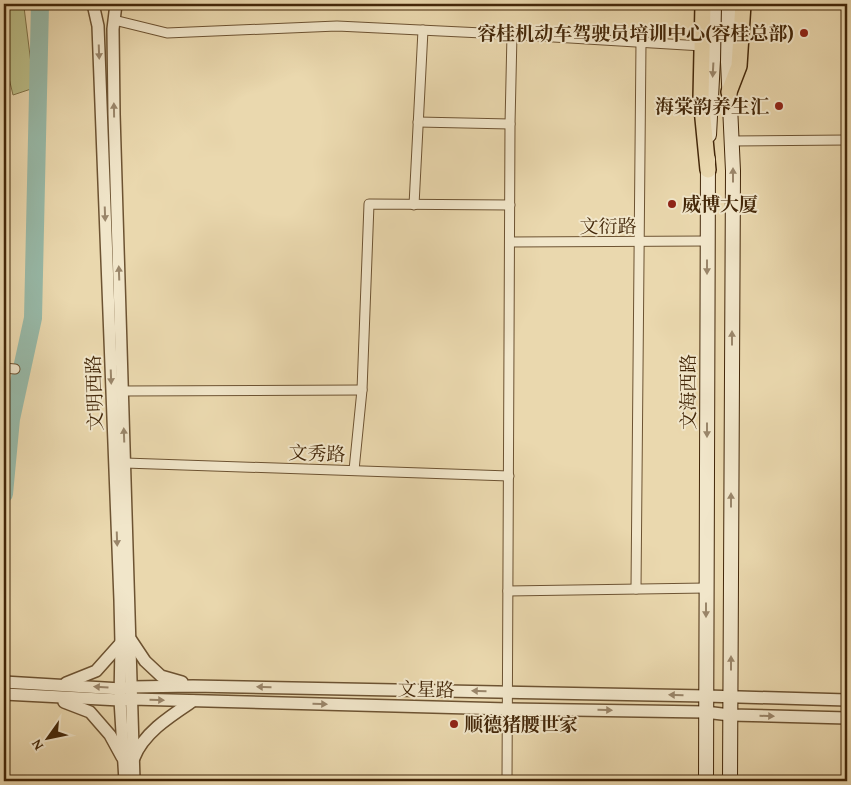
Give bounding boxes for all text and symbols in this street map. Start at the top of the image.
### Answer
place label: 容桂机动车驾驶员培训中心(容桂总部) [477,19,794,47]
marker: 容桂机动车驾驶员培训中心(容桂总部) [798,27,810,39]
one-way arrow [95,44,103,60]
one-way arrow [708,62,716,78]
place label: 海棠韵养生汇 [655,92,769,120]
marker: 海棠韵养生汇 [773,100,785,112]
one-way arrow [110,102,118,118]
one-way arrow [729,167,737,183]
place label: 威博大厦 [682,190,758,218]
marker: 威博大厦 [666,198,678,210]
one-way arrow [101,207,109,223]
street label: 文衍路 [579,212,637,240]
one-way arrow [703,260,711,276]
one-way arrow [114,264,122,280]
one-way arrow [728,329,736,345]
street label: 文海西路 [674,354,702,430]
street label: 文明西路 [79,355,109,431]
one-way arrow [107,369,115,385]
one-way arrow [703,422,711,438]
one-way arrow [120,427,128,443]
street label: 文秀路 [288,438,346,468]
one-way arrow [727,492,735,508]
one-way arrow [114,531,122,547]
one-way arrow [702,602,710,618]
one-way arrow [727,654,735,670]
street label: 文星路 [397,675,455,703]
one-way arrow [93,683,109,691]
one-way arrow [255,683,271,691]
one-way arrow [470,687,486,695]
one-way arrow [668,691,684,699]
one-way arrow [150,696,166,704]
one-way arrow [312,700,328,708]
one-way arrow [597,707,613,715]
place label: 顺德猪腰世家 [464,710,578,738]
north arrow [22,712,72,762]
one-way arrow [759,712,775,720]
marker: 顺德猪腰世家 [448,718,460,730]
text: N [26,735,48,754]

